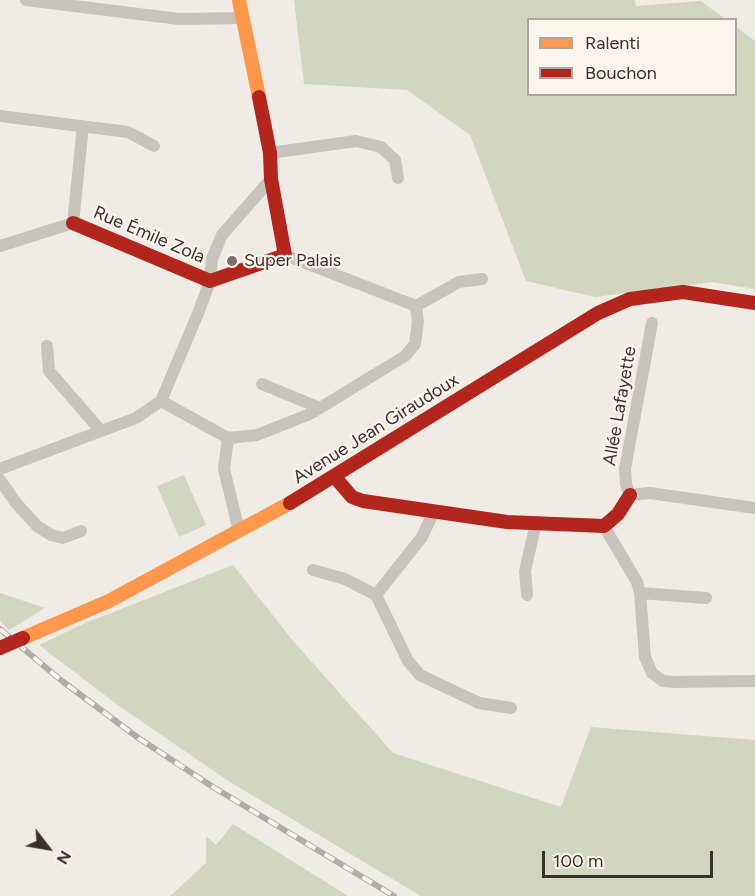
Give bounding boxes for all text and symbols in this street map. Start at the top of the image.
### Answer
legend [527,18,737,96]
text: Ralenti [585,32,640,54]
text: Bouchon [585,62,657,84]
street label: Rue Émile Zola [90,202,208,268]
place label: Super Palais [244,250,341,272]
marker: Super Palais [225,254,239,268]
street label: Allée Lafayette [599,345,641,467]
street label: Avenue Jean Giraudoux [289,369,463,489]
north arrow [18,818,78,878]
scale bar [545,839,716,877]
text: N [53,847,75,868]
text: 100 m [553,850,603,872]

